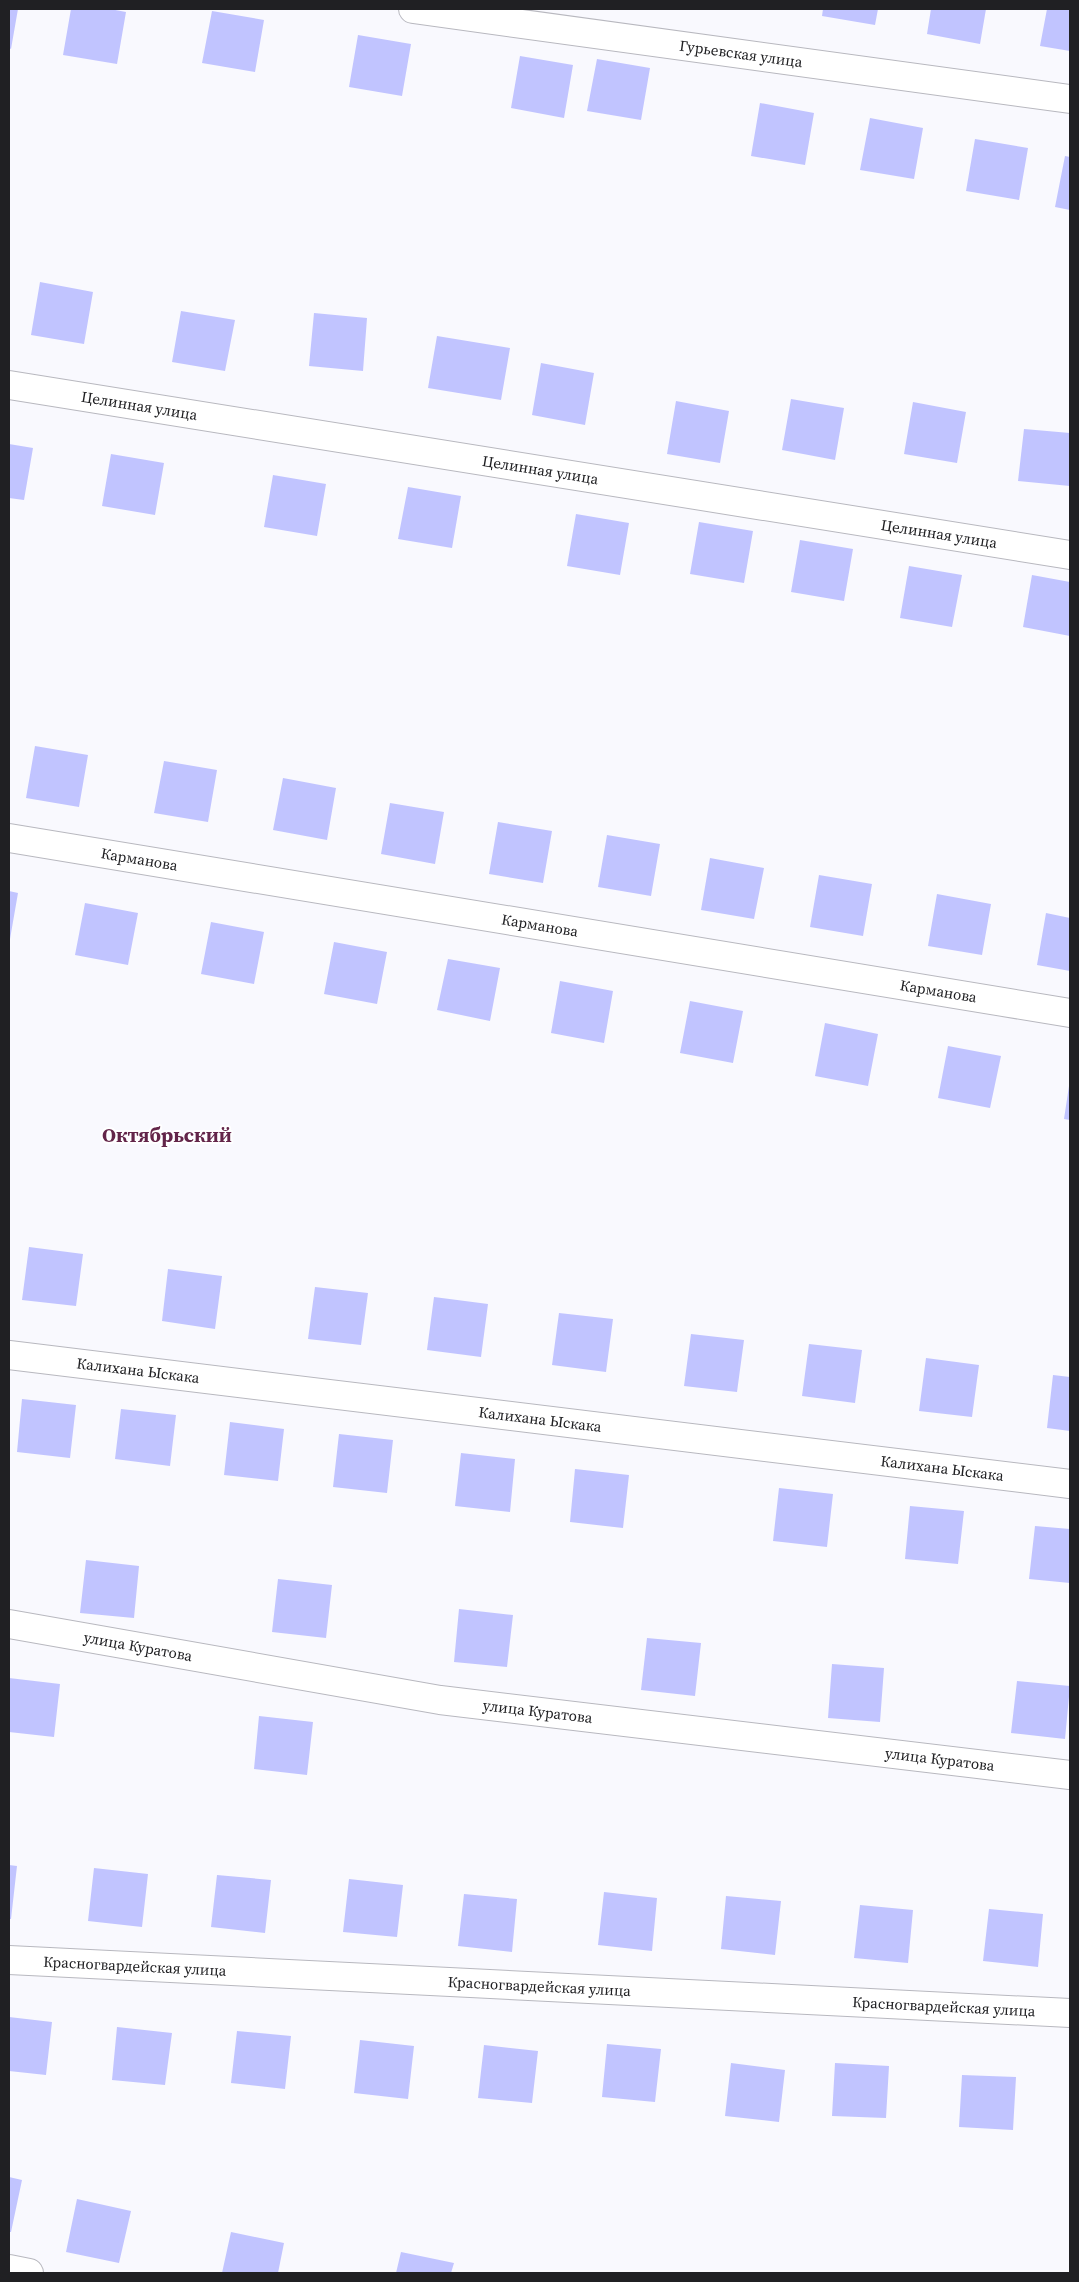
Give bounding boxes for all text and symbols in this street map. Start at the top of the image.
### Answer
street label: Гурьевская улица [678,35,804,72]
street label: Целинная улица [80,386,199,425]
street label: Целинная улица [481,450,600,489]
street label: Целинная улица [880,514,999,553]
street label: Карманова [99,842,180,876]
street label: Карманова [500,908,580,942]
street label: Карманова [899,974,979,1008]
district label: Октябрьский [102,1121,232,1149]
street label: Калихана Ыскака [75,1352,201,1388]
street label: Калихана Ыскака [477,1401,603,1437]
street label: Калихана Ыскака [879,1450,1005,1486]
street label: улица Куратова [82,1626,195,1666]
street label: улица Куратова [482,1694,594,1728]
street label: улица Куратова [884,1742,996,1776]
street label: Красногвардейская улица [43,1951,227,1981]
street label: Красногвардейская улица [447,1971,632,2001]
street label: Красногвардейская улица [852,1991,1036,2021]

